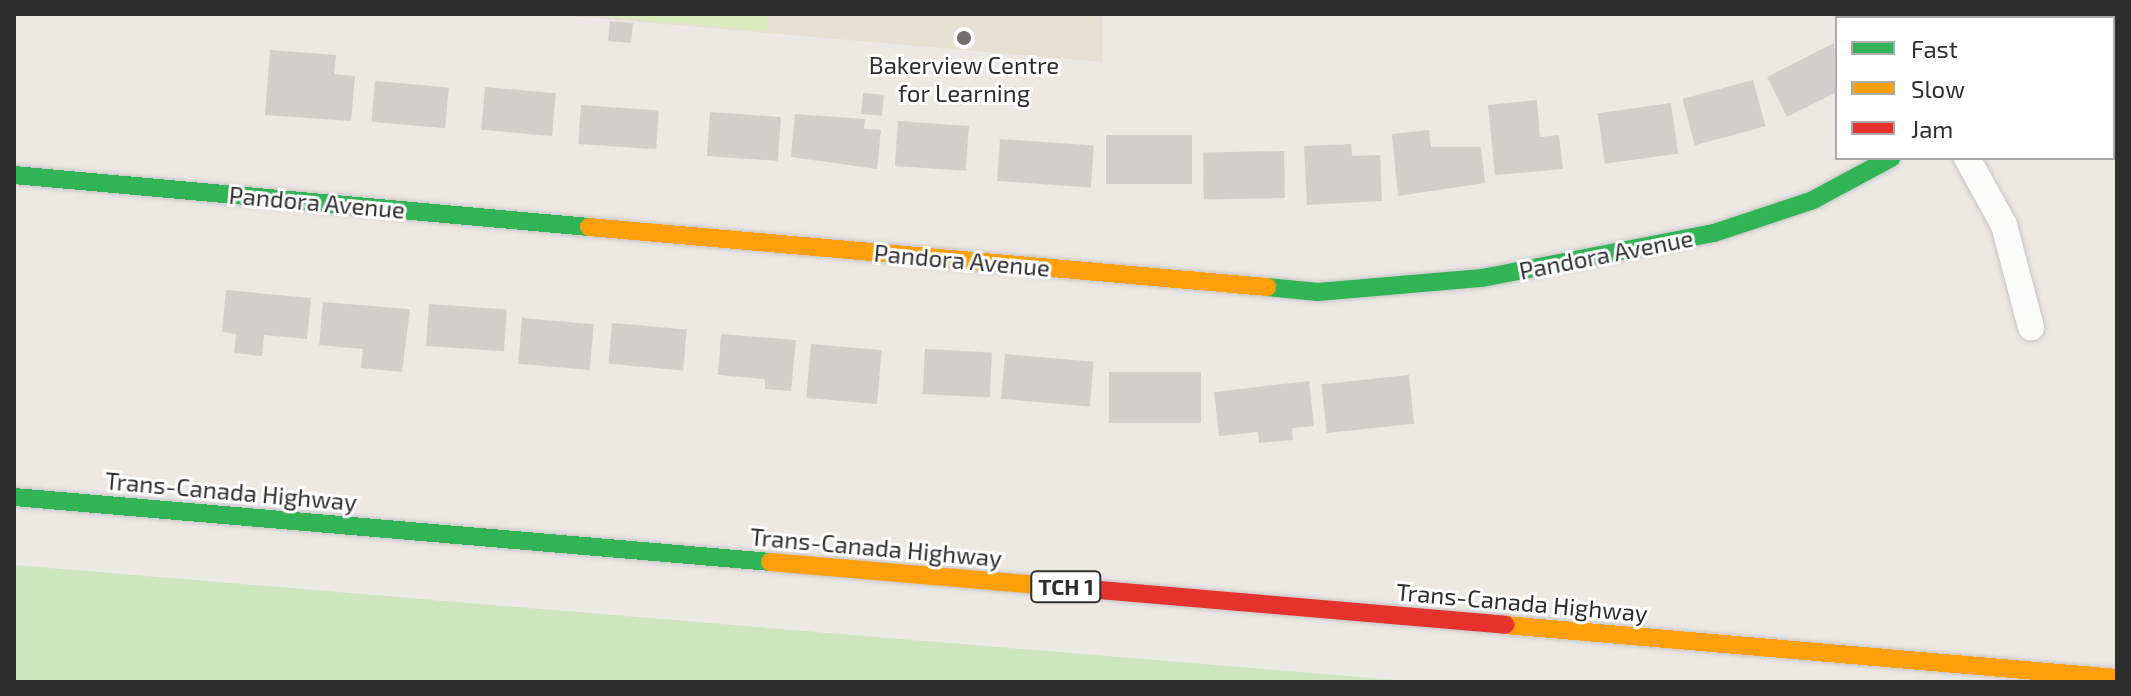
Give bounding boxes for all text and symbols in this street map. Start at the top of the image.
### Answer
legend [1835,16,2115,160]
marker: Bakerview Centre for Learning [955,29,973,47]
text: Fast [1911,34,1958,63]
place label: Bakerview Centre for Learning [869,51,1059,107]
text: Slow [1911,74,1965,103]
text: Jam [1911,114,1953,143]
street label: Pandora Avenue [228,180,406,224]
street label: Pandora Avenue [1516,223,1696,285]
street label: Pandora Avenue [873,238,1051,282]
street label: Trans-Canada Highway [104,466,358,516]
street label: Trans-Canada Highway [749,522,1003,572]
road number: TCH 1 [1030,569,1102,605]
street label: Trans-Canada Highway [1395,577,1649,627]

